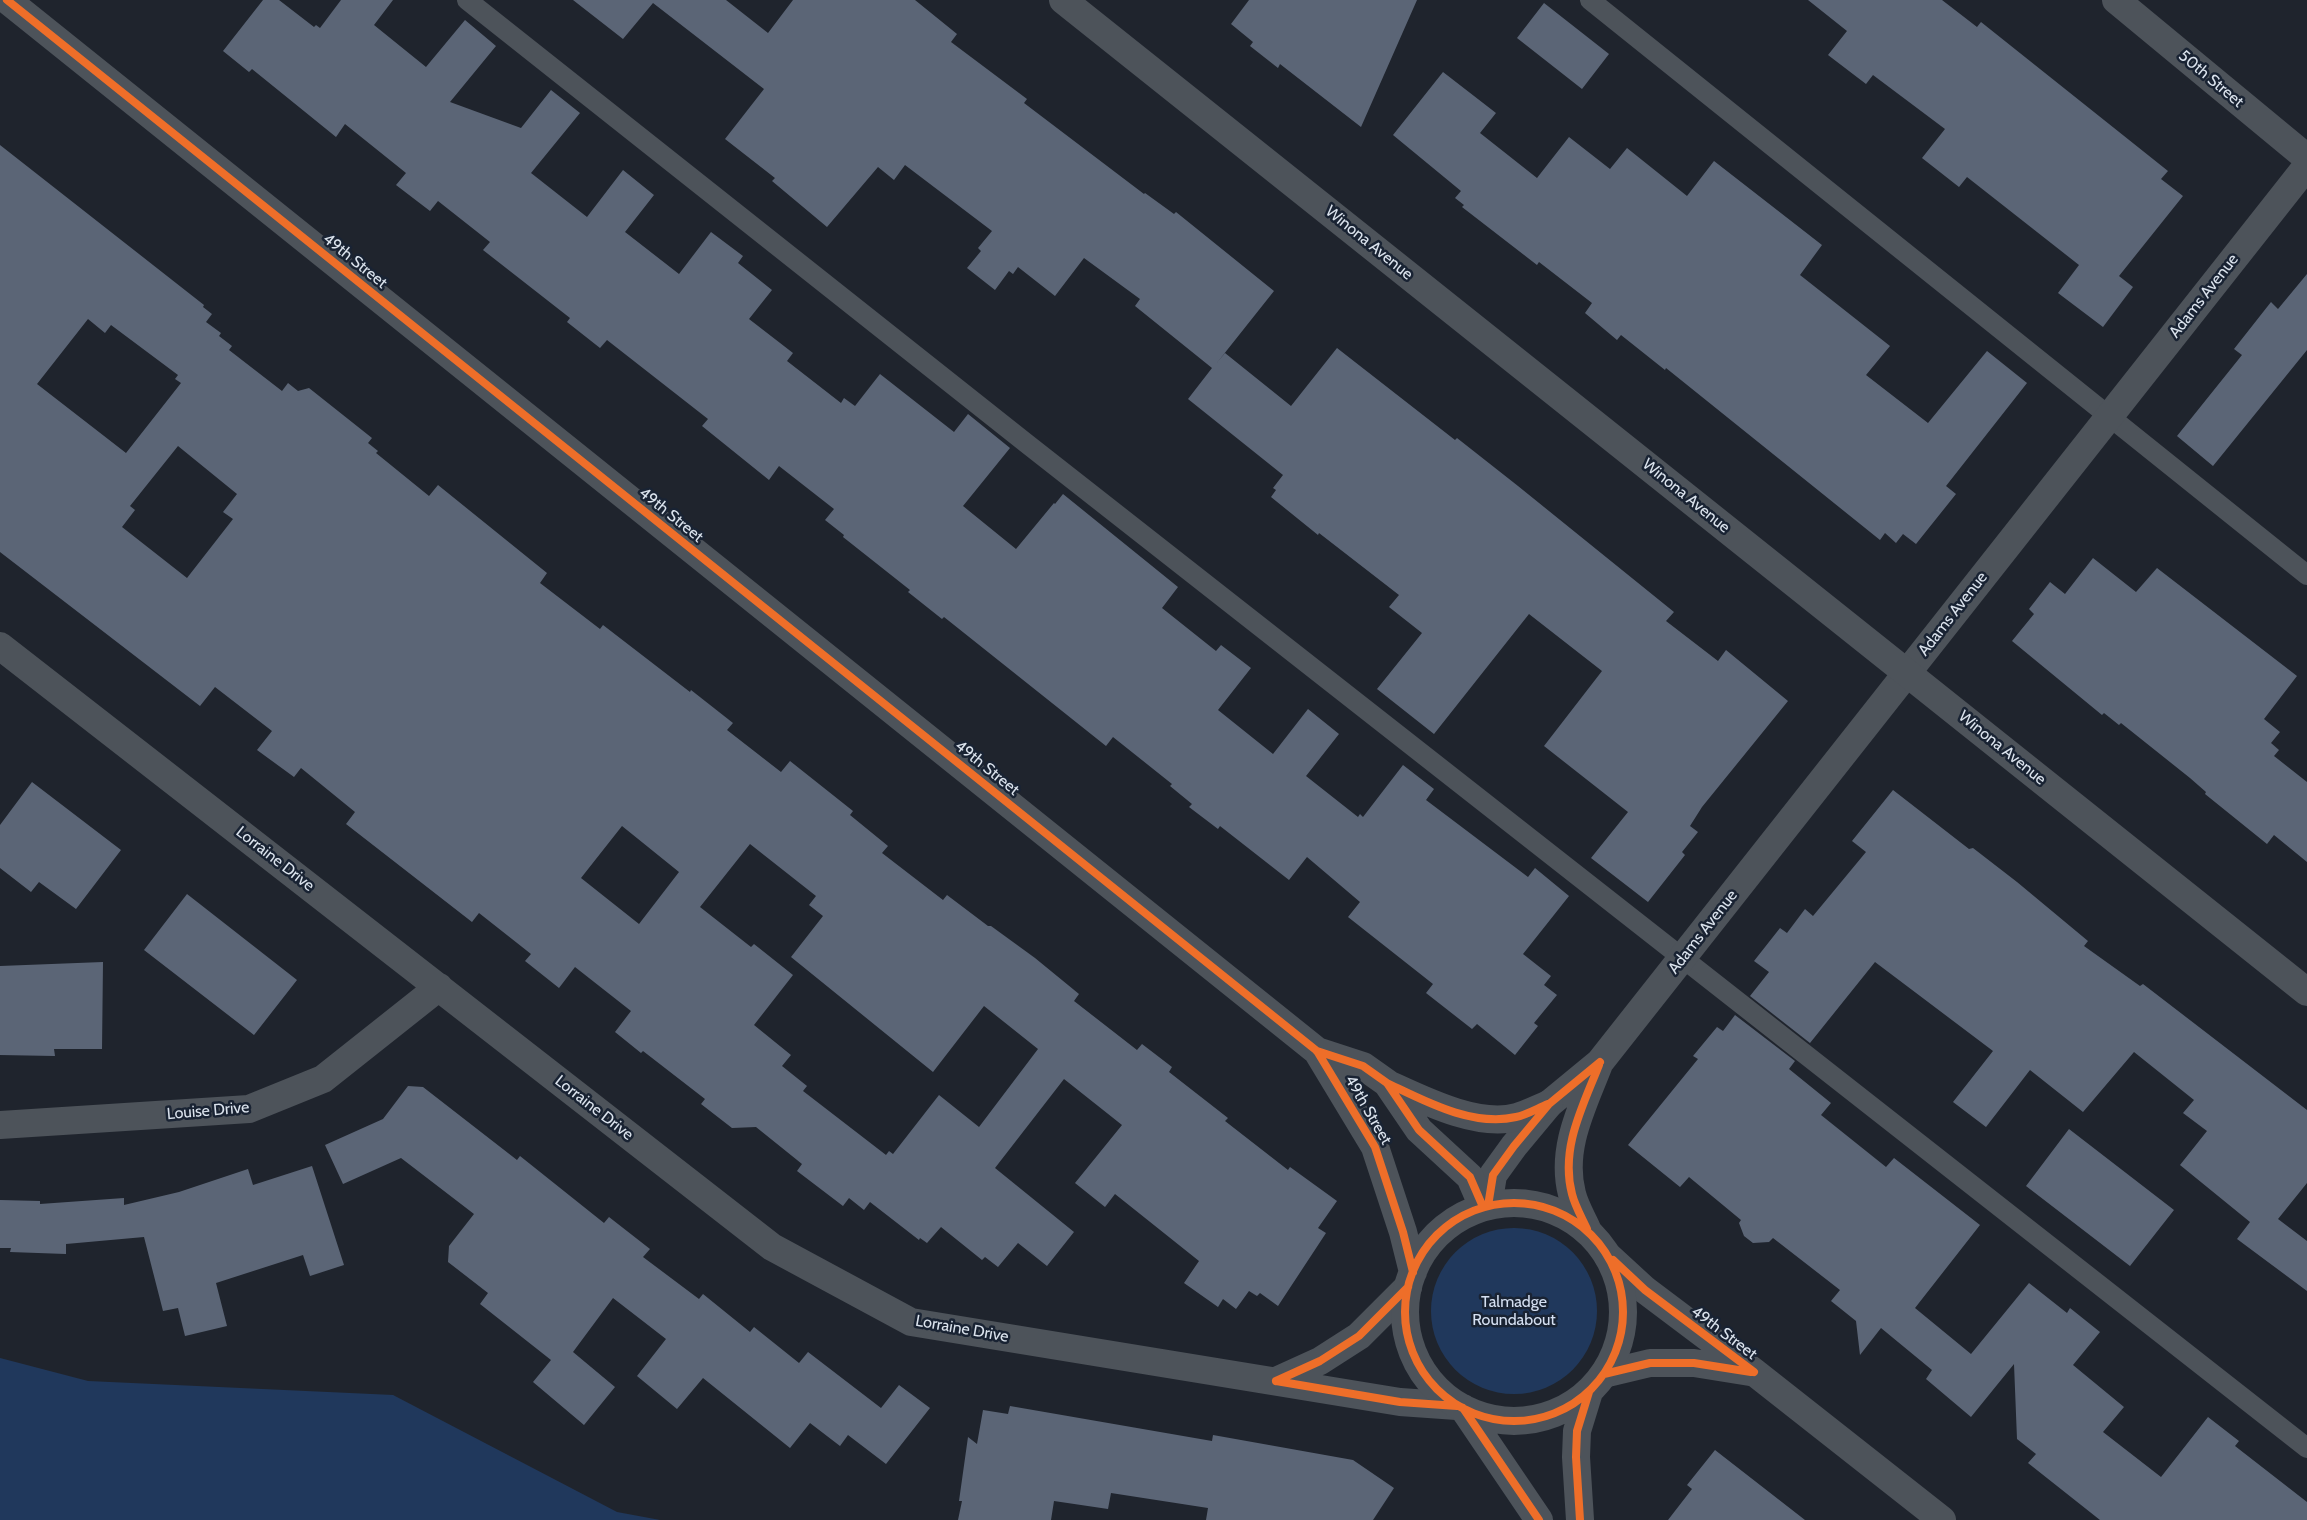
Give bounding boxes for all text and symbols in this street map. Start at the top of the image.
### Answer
street label: 50th Street [2175,46,2247,112]
street label: Winona Avenue [1321,202,1417,284]
street label: 49th Street [319,229,391,293]
street label: Adams Avenue [2165,250,2243,342]
street label: Winona Avenue [1638,455,1734,537]
street label: 49th Street [635,483,707,547]
street label: Adams Avenue [1914,568,1992,660]
street label: Winona Avenue [1954,707,2050,789]
street label: 49th Street [951,736,1023,800]
street label: Lorraine Drive [232,822,318,896]
street label: Adams Avenue [1664,886,1742,978]
street label: Lorraine Drive [551,1071,637,1145]
street label: 49th Street [1340,1072,1396,1148]
street label: Louise Drive [166,1098,250,1124]
park label: Talmadge Roundabout [1472,1292,1556,1330]
street label: 49th Street [1687,1302,1761,1364]
street label: Lorraine Drive [914,1311,1010,1347]

